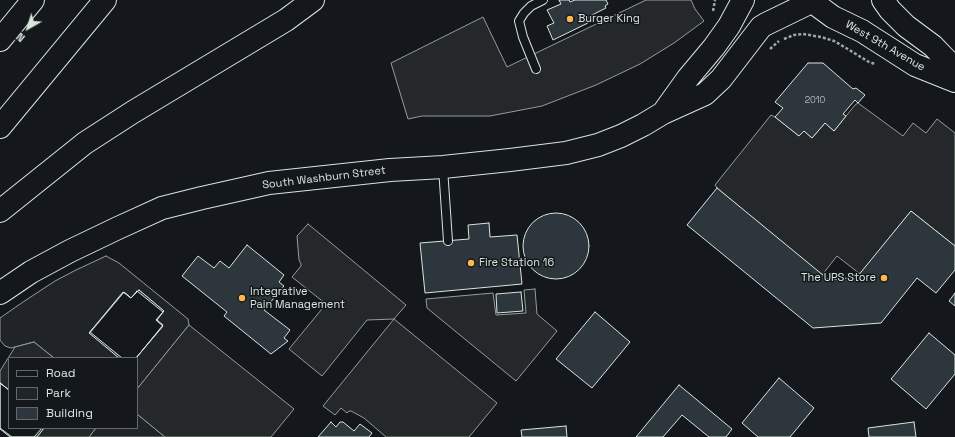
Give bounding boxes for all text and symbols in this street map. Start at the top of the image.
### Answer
north arrow [8,8,48,48]
place label: Burger King [578,12,640,26]
marker: Burger King [565,14,575,24]
street label: West 9th Avenue [843,18,927,74]
text: N [13,30,28,45]
house number: 2010 [805,96,825,106]
street label: South Washburn Street [261,164,387,192]
place label: Fire Station 16 [479,256,554,270]
marker: Fire Station 16 [466,258,476,268]
place label: The UPS Store [801,271,876,285]
marker: The UPS Store [879,273,889,283]
place label: Integrative Pain Management [250,285,345,311]
marker: Integrative Pain Management [237,293,247,303]
legend [8,357,138,429]
text: Road [46,365,75,381]
text: Park [46,385,71,401]
text: Building [46,405,93,421]

